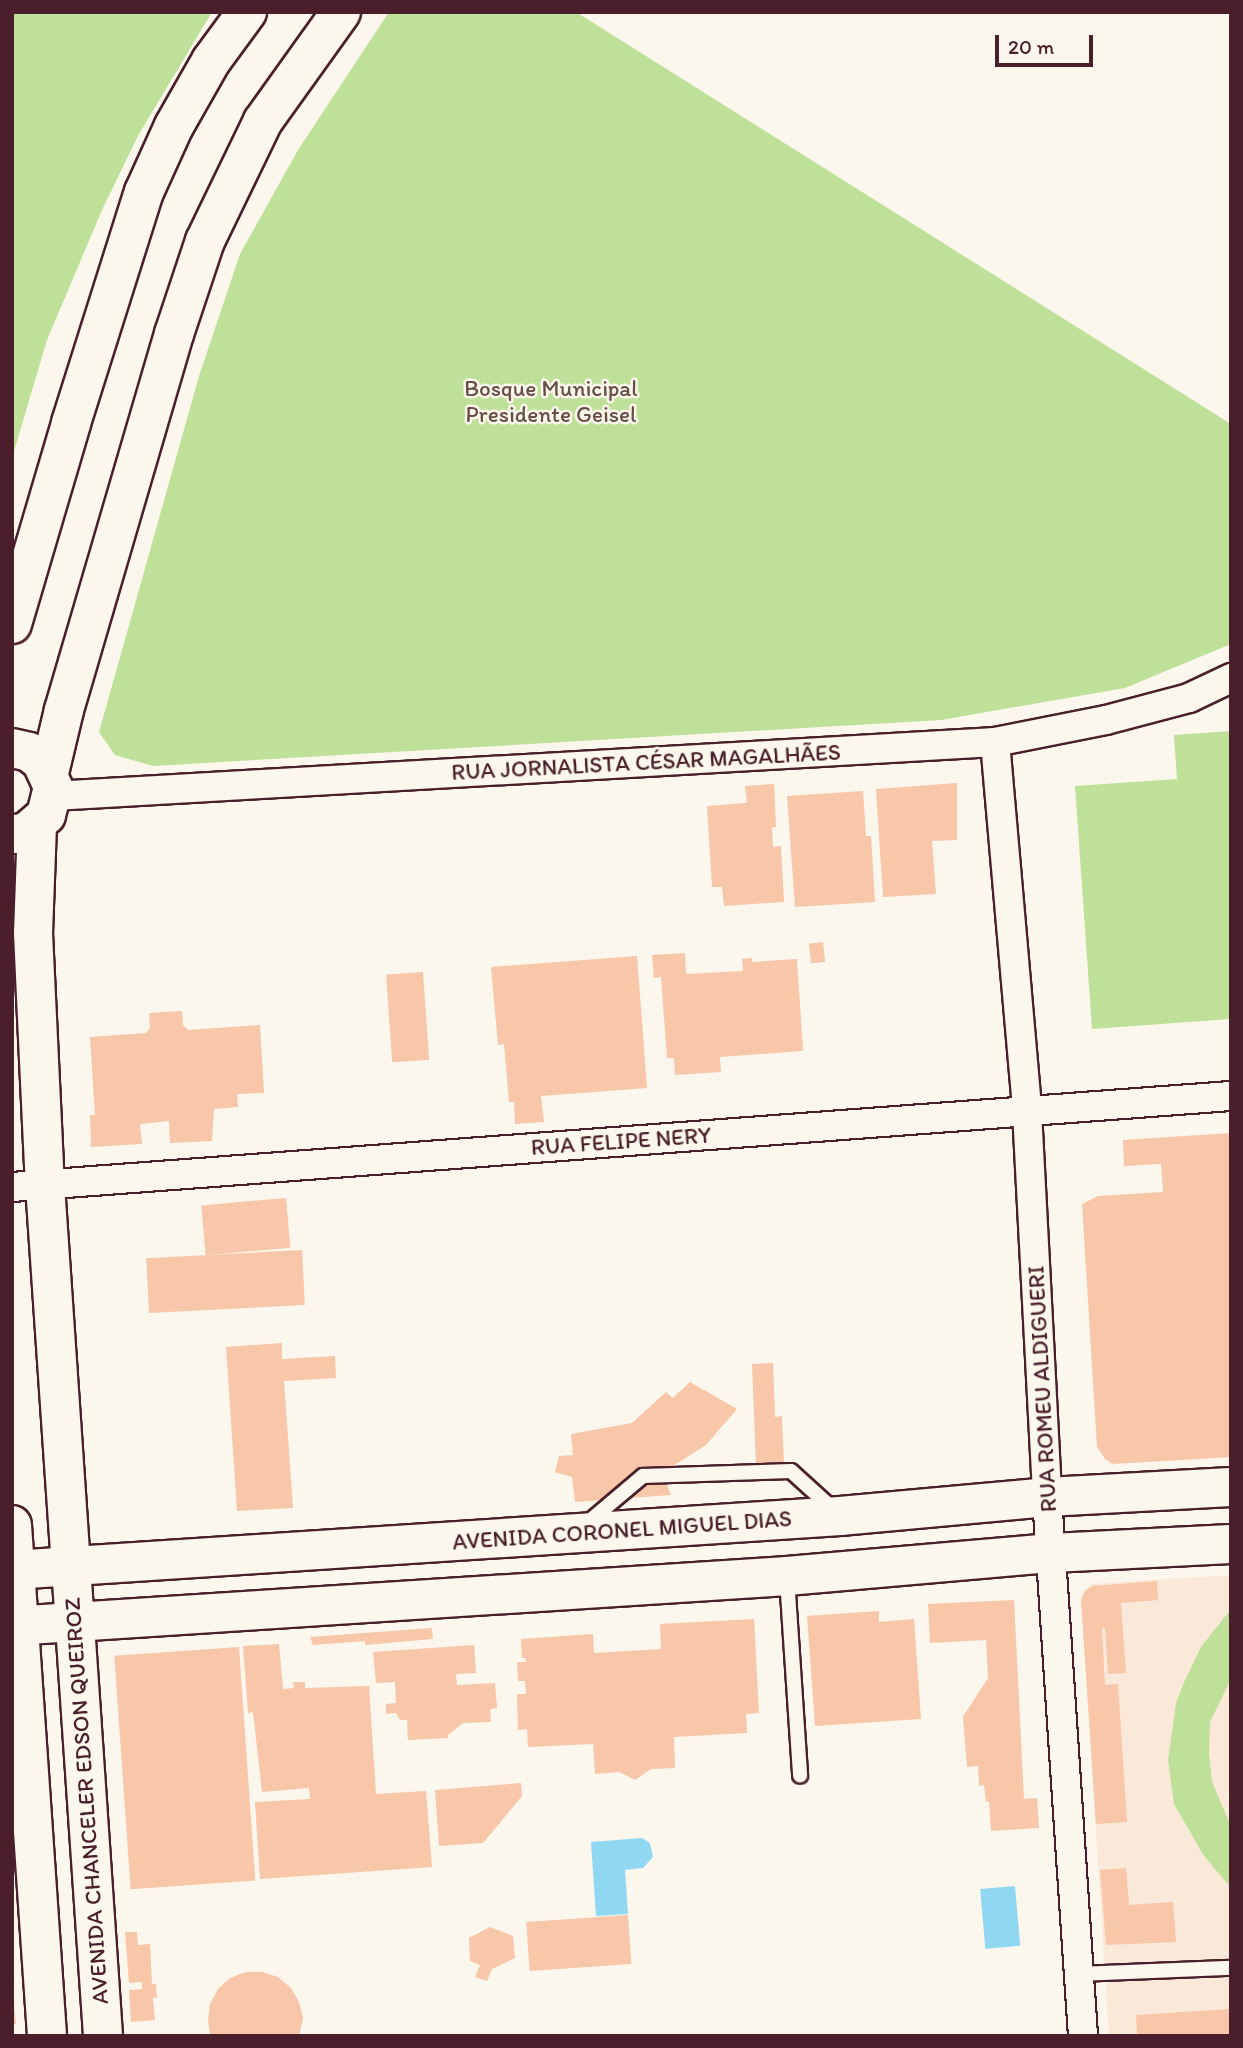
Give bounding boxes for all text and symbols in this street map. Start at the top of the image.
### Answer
scale bar [998,21,1096,65]
text: 20 m [1008,34,1054,59]
park label: Bosque Municipal Presidente Geisel [464,374,638,428]
street label: RUA JORNALISTA CÉSAR MAGALHÃES [449,738,843,786]
street label: RUA FELIPE NERY [531,1121,711,1161]
street label: RUA ROMEU ALDIGUERI [1022,1267,1062,1511]
street label: AVENIDA CORONEL MIGUEL DIAS [449,1504,795,1556]
street label: AVENIDA CHANCELER EDSON QUEIROZ [58,1597,114,2005]

